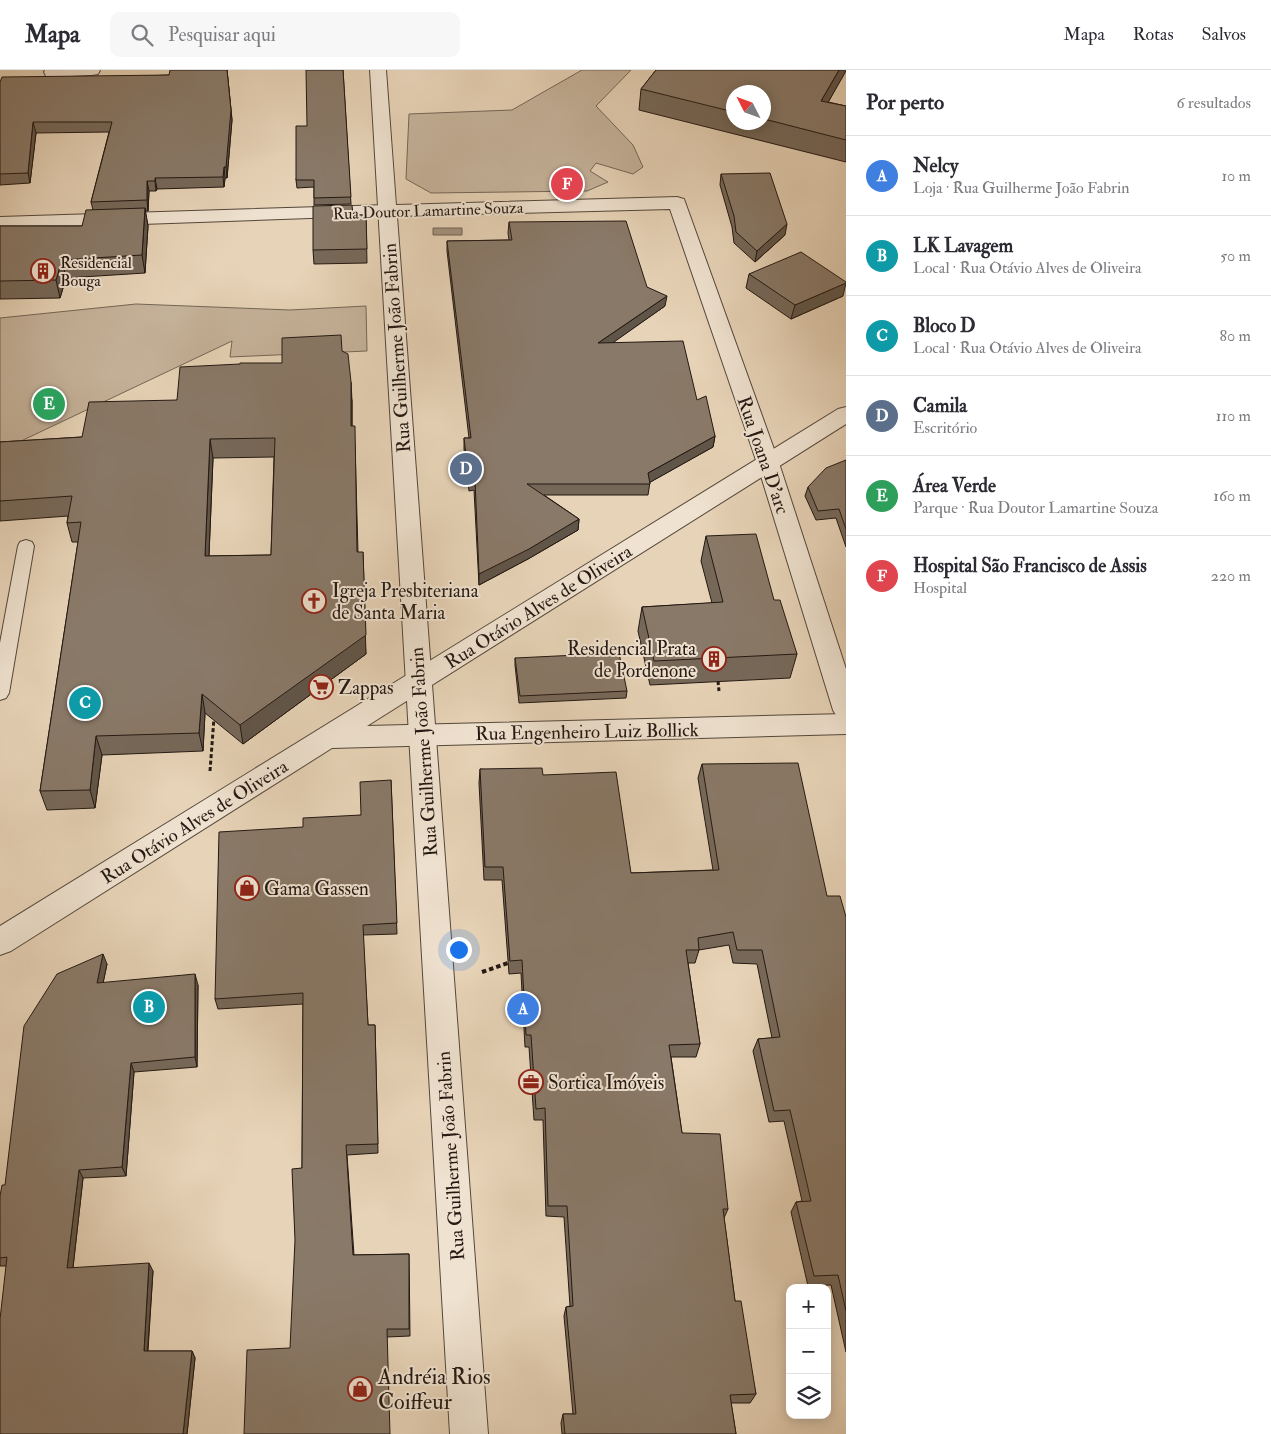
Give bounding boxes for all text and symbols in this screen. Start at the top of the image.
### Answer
search box [110,12,460,57]
text: Mapa [25,19,80,50]
icon: search [128,21,156,49]
text: Pesquisar aqui [168,23,276,47]
text: Mapa [1064,23,1105,46]
text: Rotas [1133,23,1174,46]
text: Salvos [1202,23,1246,46]
north arrow [726,85,771,130]
text: Por perto [866,89,944,116]
text: 6 resultados [1176,93,1251,113]
text: Nelcy [913,154,958,178]
pin: F [551,165,583,203]
text: A [877,166,887,186]
text: 10 m [1221,166,1251,186]
text: Loja · Rua Guilherme João Fabrin [913,178,1130,198]
street label: Rua Doutor Lamartine Souza [332,198,524,224]
text: LK Lavagem [913,234,1013,258]
street label: Rua Guilherme João Fabrin [378,242,416,454]
text: B [877,246,887,266]
text: 50 m [1220,246,1251,266]
place label: Residencial Bouga [60,253,132,291]
building icon: Residencial Bouga [30,258,56,284]
text: Local · Rua Otávio Alves de Oliveira [913,258,1141,278]
text: Bloco D [913,314,976,338]
text: C [876,326,888,346]
text: 80 m [1220,326,1251,346]
text: Local · Rua Otávio Alves de Oliveira [913,338,1141,358]
pin: E [33,385,65,423]
street label: Rua Joana D'arc [732,393,795,518]
text: Camila [913,394,967,418]
text: D [875,406,889,426]
text: 110 m [1216,406,1251,426]
text: Escritório [913,418,977,438]
pin: D [450,450,482,488]
text: Área Verde [913,474,996,498]
text: E [876,486,888,506]
text: 160 m [1213,486,1251,506]
text: Parque · Rua Doutor Lamartine Souza [913,498,1158,518]
street label: Rua Otávio Alves de Oliveira [440,539,637,674]
text: Hospital São Francisco de Assis [913,554,1147,578]
text: F [877,566,887,586]
text: 220 m [1211,566,1251,586]
text: Hospital [913,578,967,598]
place label: Igreja Presbiteriana de Santa Maria [332,579,479,625]
church icon: Igreja Presbiteriana de Santa Maria [301,588,327,614]
place label: Residencial Prata de Pordenone [567,637,696,683]
street label: Rua Guilherme João Fabrin [405,646,443,858]
building icon: Residencial Prata de Pordenone [701,646,727,672]
supermarket icon: Zappas [308,674,334,700]
place label: Zappas [338,676,394,701]
pin: C [69,684,101,722]
street label: Rua Engenheiro Luiz Bollick [475,718,699,746]
street label: Rua Otávio Alves de Oliveira [96,754,293,889]
shop icon: Gama Gassen [234,875,260,901]
place label: Gama Gassen [264,877,369,901]
your location [446,937,472,963]
pin: B [133,988,165,1026]
pin: A [507,990,539,1028]
street label: Rua Guilherme João Fabrin [432,1050,470,1262]
office icon: Sortica Imóveis [518,1069,544,1095]
place label: Sortica Imóveis [548,1071,664,1095]
map controls [786,1284,831,1419]
button: + [786,1284,831,1329]
button: − [786,1329,831,1374]
place label: Andréia Rios Coiffeur [377,1363,491,1416]
button: layers [786,1374,831,1419]
shop icon: Andréia Rios Coiffeur [347,1376,373,1402]

